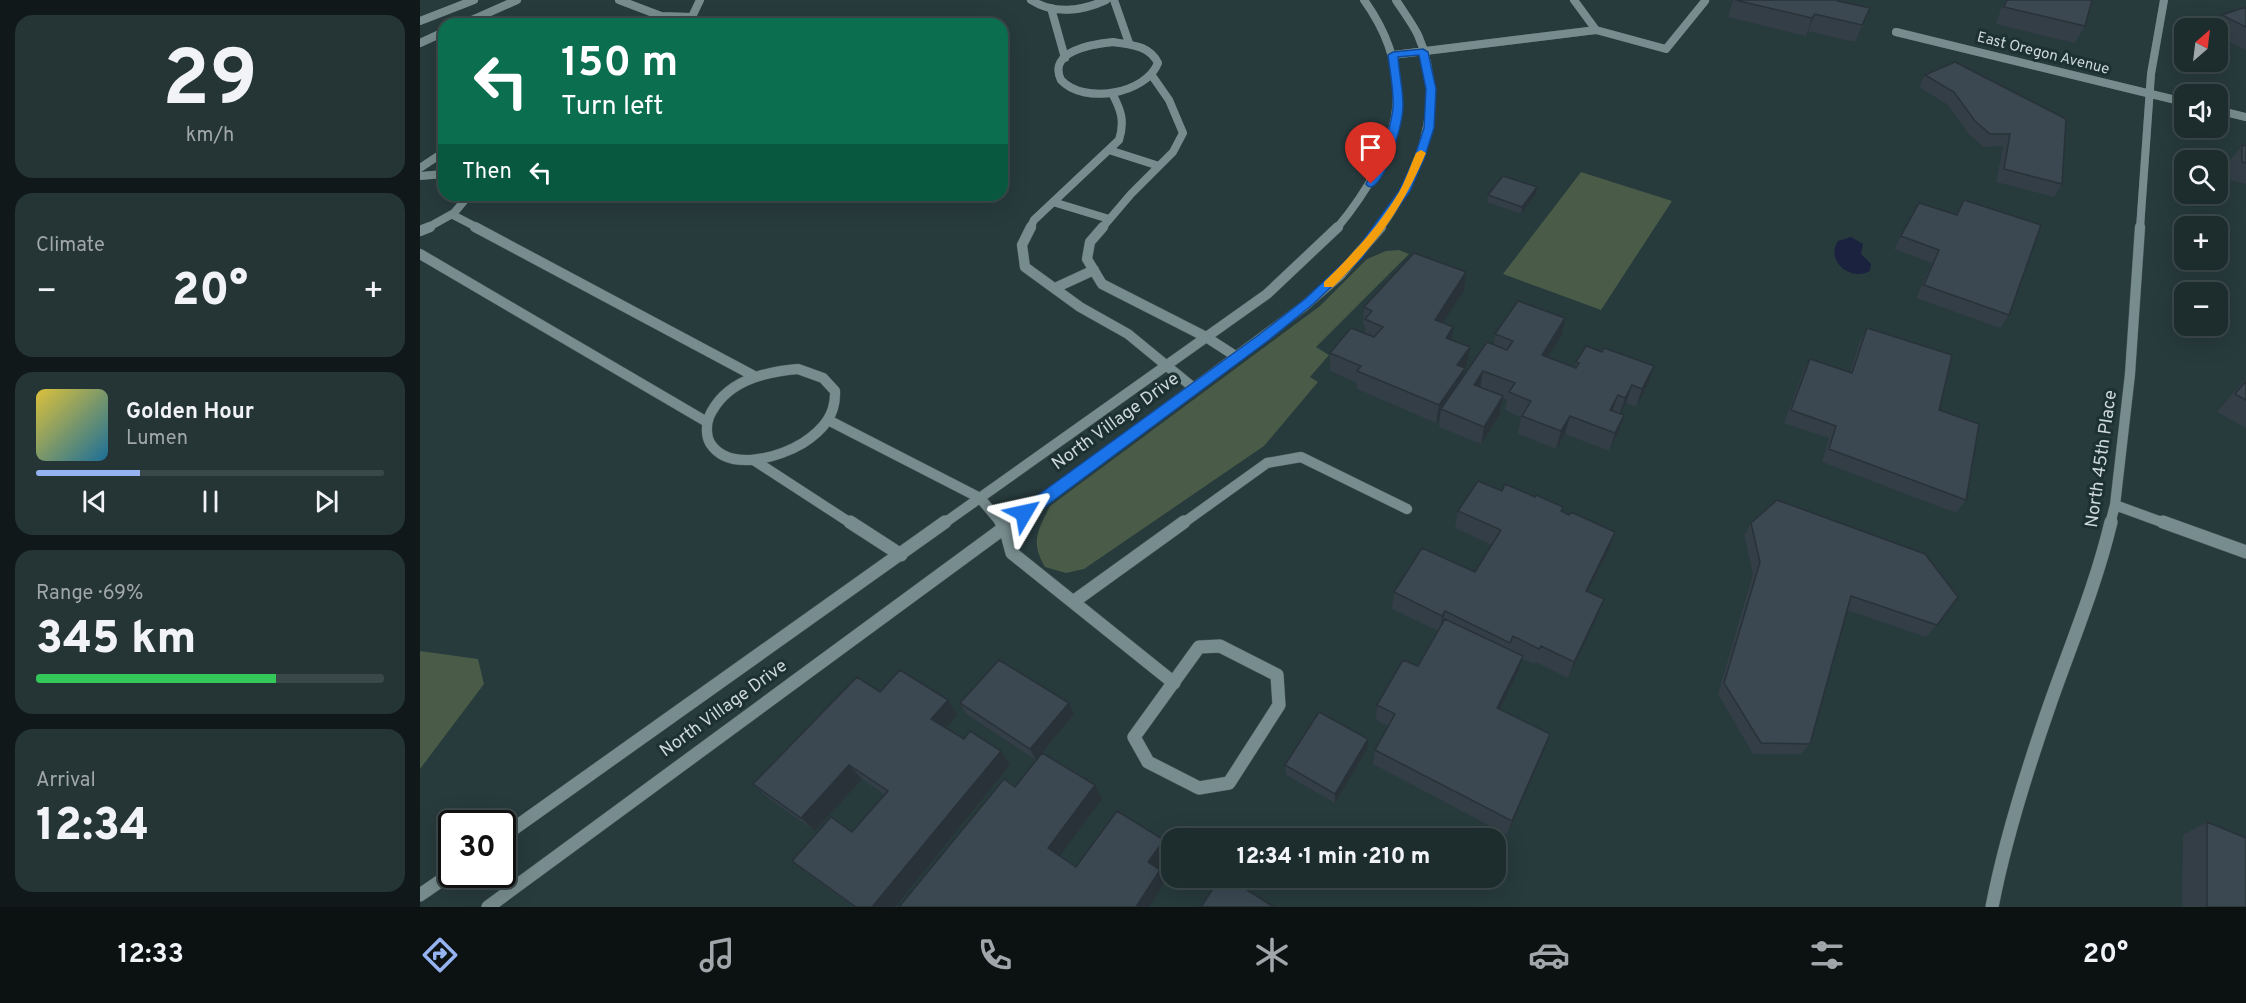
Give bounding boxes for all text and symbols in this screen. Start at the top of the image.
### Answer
north arrow [2174,18,2228,72]
map controls [2174,18,2228,336]
street label: East Oregon Avenue [1975,28,2111,80]
text: 29 [162,34,258,133]
text: 150 m [561,38,678,91]
icon: left [462,42,540,120]
button: sound [2174,84,2228,138]
text: Turn left [561,90,663,124]
pin [1345,122,1396,184]
text: km/h [186,123,234,149]
icon: arrive [1354,131,1387,164]
button: search [2174,150,2228,204]
icon: left [524,156,557,189]
text: Then [462,159,512,186]
button: + [2174,216,2228,270]
text: Climate [36,233,105,259]
text: 20° [172,264,248,321]
text: − [36,272,57,314]
text: + [363,272,384,314]
button: − [2174,282,2228,336]
street label: North Village Drive [1048,368,1184,476]
street label: North 45th Place [2081,389,2123,529]
text: Golden Hour [126,399,254,426]
text: Lumen [126,426,188,452]
position arrow [992,481,1056,545]
icon: previous [78,485,111,518]
icon: pause [194,485,227,518]
icon: next [310,485,343,518]
text: Range · 69% [36,581,143,607]
text: 345 km [36,612,196,669]
street label: North Village Drive [656,655,792,763]
text: Arrival [36,768,96,794]
text: 12:34 [36,799,149,856]
speed limit sign: 30 [438,810,516,888]
text: 12:34 · 1 min · 210 m [1237,844,1430,871]
icon: directions [419,934,461,976]
icon: music [696,934,738,976]
icon: phone [974,934,1016,976]
icon: climate [1251,934,1293,976]
icon: car [1528,934,1570,976]
icon: filters [1806,934,1848,976]
text: 12:33 [118,938,184,972]
text: 20° [2083,938,2128,972]

